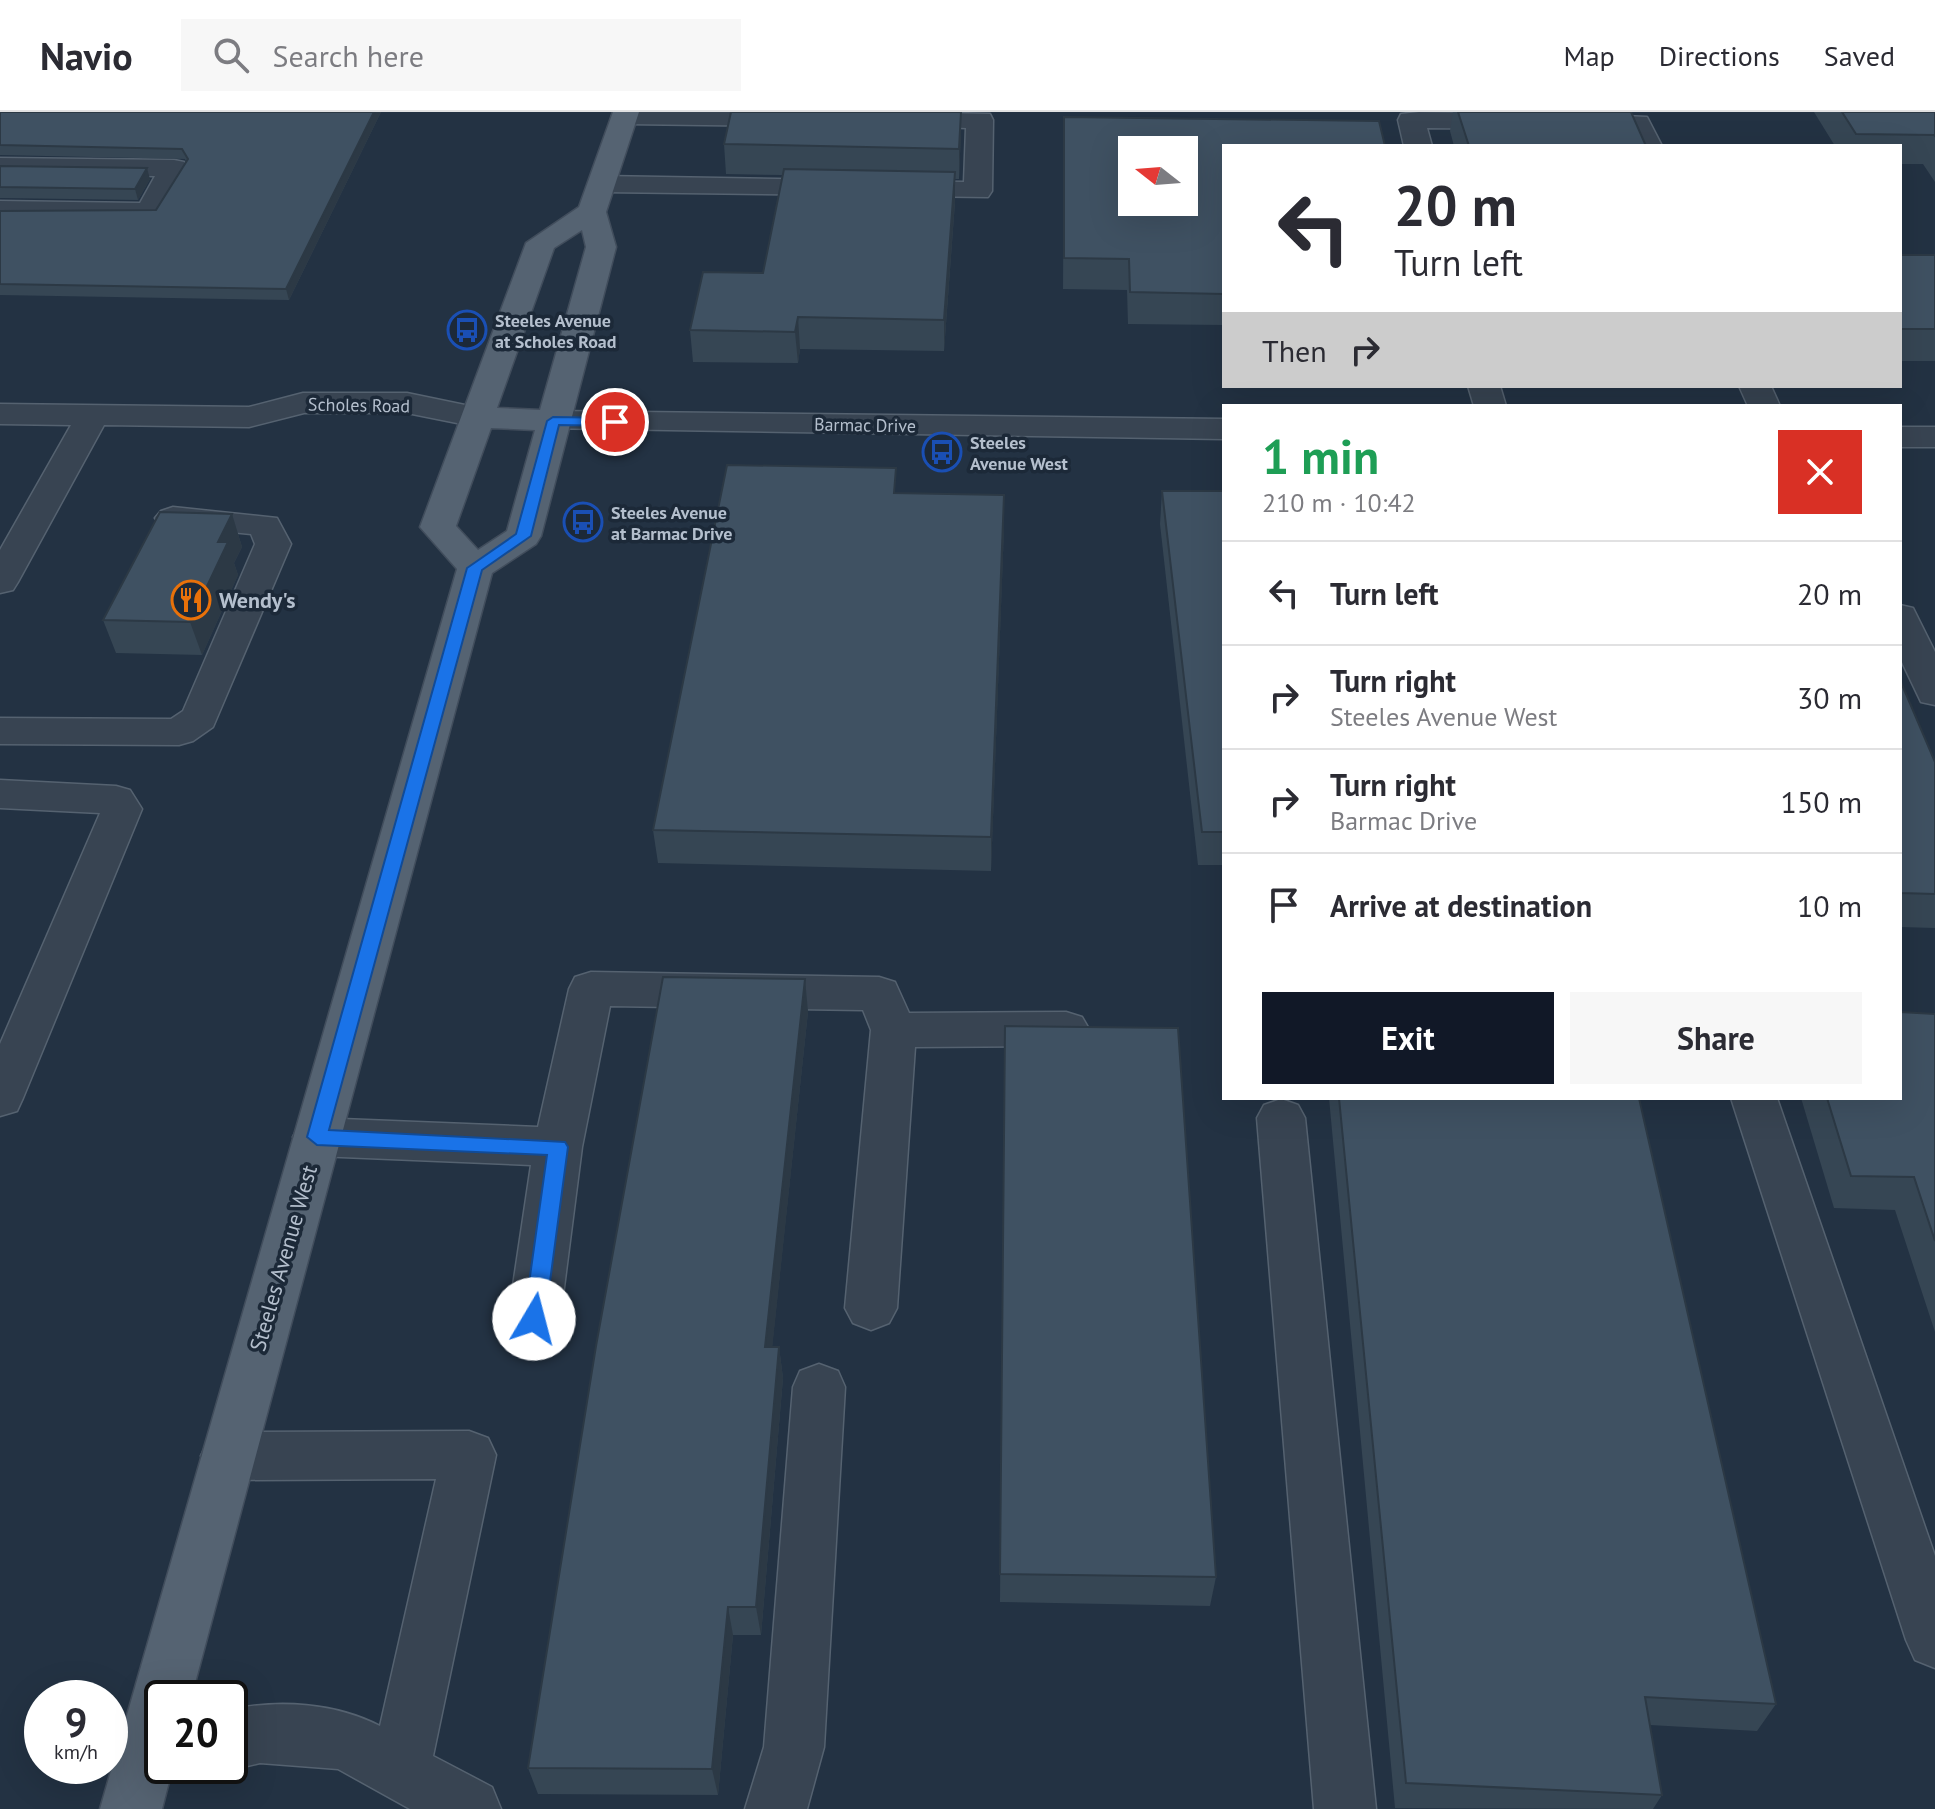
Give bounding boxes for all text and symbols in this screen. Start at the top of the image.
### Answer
search box [181,19,741,91]
text: Navio [40,31,133,80]
icon: search [209,33,253,77]
text: Search here [273,36,424,75]
text: Map [1564,37,1615,74]
text: Directions [1659,37,1780,74]
text: Saved [1824,37,1895,74]
north arrow [1118,136,1198,216]
map controls [1118,136,1198,216]
text: 20 m [1394,169,1517,241]
icon: left [1262,176,1366,280]
text: Turn left [1394,239,1523,286]
bus stop icon: Steeles Avenue at Scholes Road [446,309,488,351]
place label: Steeles Avenue at Scholes Road [495,309,616,353]
icon: right [1343,328,1387,372]
text: Then [1262,331,1327,370]
pin [581,388,649,456]
street label: Scholes Road [308,393,410,417]
icon: arrive [593,400,637,444]
street label: Barmac Drive [814,413,916,437]
text: 1 min [1262,425,1379,487]
button: close [1778,430,1862,514]
bus stop icon: Steeles Avenue West [921,431,963,473]
place label: Steeles Avenue West [970,431,1069,475]
text: 210 m · 10:42 [1262,486,1416,519]
bus stop icon: Steeles Avenue at Barmac Drive [562,501,604,543]
place label: Steeles Avenue at Barmac Drive [611,501,732,545]
icon: left [1262,571,1306,615]
text: Turn left [1330,574,1438,613]
text: 20 m [1797,574,1862,613]
restaurant icon: Wendy's [170,579,212,621]
place label: Wendy's [219,586,296,614]
text: Turn right [1330,661,1456,700]
icon: right [1262,675,1306,719]
text: 30 m [1797,678,1862,717]
text: Steeles Avenue West [1330,700,1557,733]
text: Turn right [1330,765,1456,804]
icon: right [1262,779,1306,823]
text: 150 m [1781,782,1862,821]
text: Barmac Drive [1330,804,1477,837]
icon: arrive [1262,883,1306,927]
text: Arrive at destination [1330,886,1592,925]
text: 10 m [1797,886,1862,925]
button: Exit [1262,992,1554,1084]
button: Share [1570,992,1862,1084]
street label: Steeles Avenue West [243,1161,323,1354]
position arrow [492,1277,576,1361]
speed limit sign: 20 [144,1680,248,1784]
text: 9 [65,1696,87,1748]
text: km/h [54,1739,98,1765]

